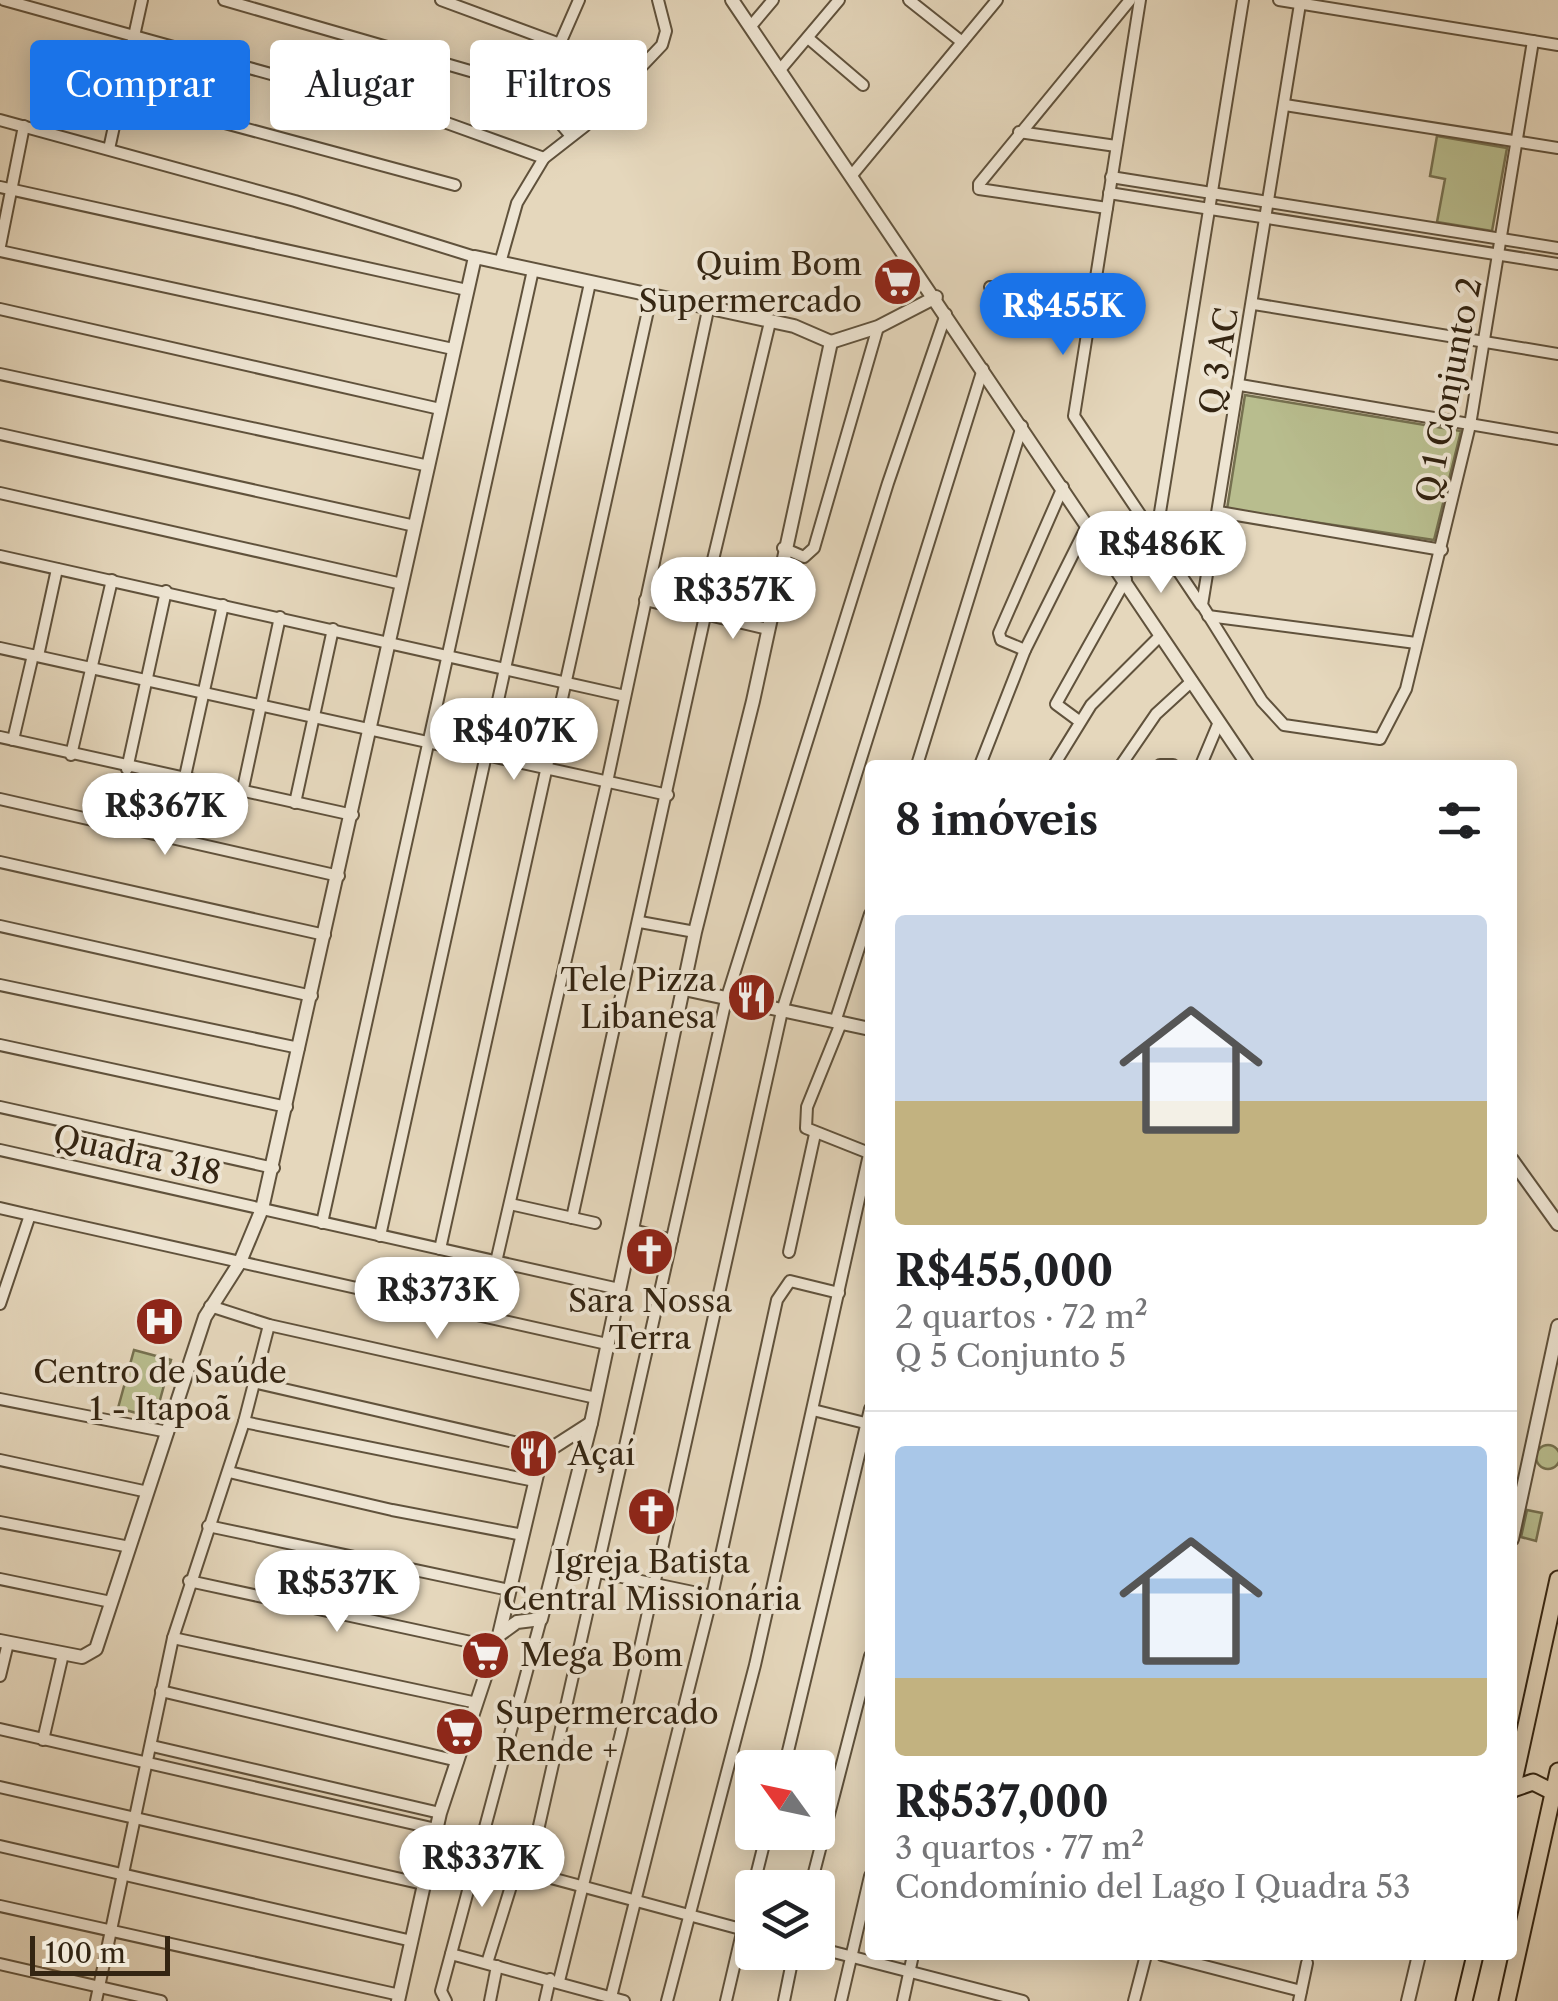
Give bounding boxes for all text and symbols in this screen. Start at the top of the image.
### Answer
chip: Comprar [30,40,250,130]
chip: Alugar [270,40,450,130]
chip: Filtros [470,40,647,130]
place label: Quim Bom Supermercado [638,244,862,320]
supermarket icon: Quim Bom Supermercado [871,256,923,308]
pin: R$455K [982,273,1144,358]
street label: Q 1 Conjunto 2 [1408,274,1489,506]
text: R$455K [1002,286,1124,325]
street label: Q 3 AC [1191,305,1246,417]
pin: R$486K [1080,511,1242,596]
text: R$486K [1098,524,1224,563]
pin: R$357K [652,557,814,642]
text: R$357K [673,570,793,609]
pin: R$407K [433,698,595,783]
text: R$407K [452,711,576,750]
pin: R$367K [84,773,246,858]
text: R$367K [104,786,226,825]
icon: filters [1432,793,1487,848]
text: 8 imóveis [895,794,1098,846]
place label: Tele Pizza Libanesa [560,960,716,1036]
restaurant icon: Tele Pizza Libanesa [725,972,777,1024]
icon: home [1101,980,1281,1160]
street label: Quadra 318 [49,1116,225,1193]
church icon: Sara Nossa Terra [624,1225,676,1277]
text: R$455,000 [895,1245,1113,1297]
pin: R$373K [356,1257,518,1342]
text: R$373K [377,1270,497,1309]
place label: Sara Nossa Terra [568,1281,732,1357]
hospital icon: Centro de Saúde 1 - Itapoã [134,1296,186,1348]
text: 2 quartos · 72 m² [895,1297,1148,1336]
text: Q 5 Conjunto 5 [895,1336,1126,1375]
place label: Centro de Saúde 1 - Itapoã [33,1352,287,1428]
restaurant icon: Açaí [507,1428,559,1480]
place label: Açaí [567,1434,635,1473]
church icon: Igreja Batista Central Missionária [626,1486,678,1538]
icon: home [1101,1511,1281,1691]
place label: Igreja Batista Central Missionária [503,1542,801,1618]
pin: R$537K [256,1550,418,1635]
text: R$537K [277,1563,397,1602]
supermarket icon: Mega Bom [459,1629,511,1681]
place label: Mega Bom [520,1635,683,1674]
place label: Supermercado Rende + [495,1693,719,1769]
supermarket icon: Supermercado Rende + [434,1705,486,1757]
north arrow [735,1750,835,1850]
map controls [735,1750,835,1970]
text: R$537,000 [895,1776,1109,1828]
pin: R$337K [401,1825,563,1910]
text: 3 quartos · 77 m² [895,1828,1144,1867]
text: R$337K [422,1838,542,1877]
text: Condomínio del Lago I Quadra 53 [895,1867,1411,1906]
button: layers [735,1870,835,1970]
scale bar [30,1931,170,1976]
text: 100 m [45,1936,126,1970]

